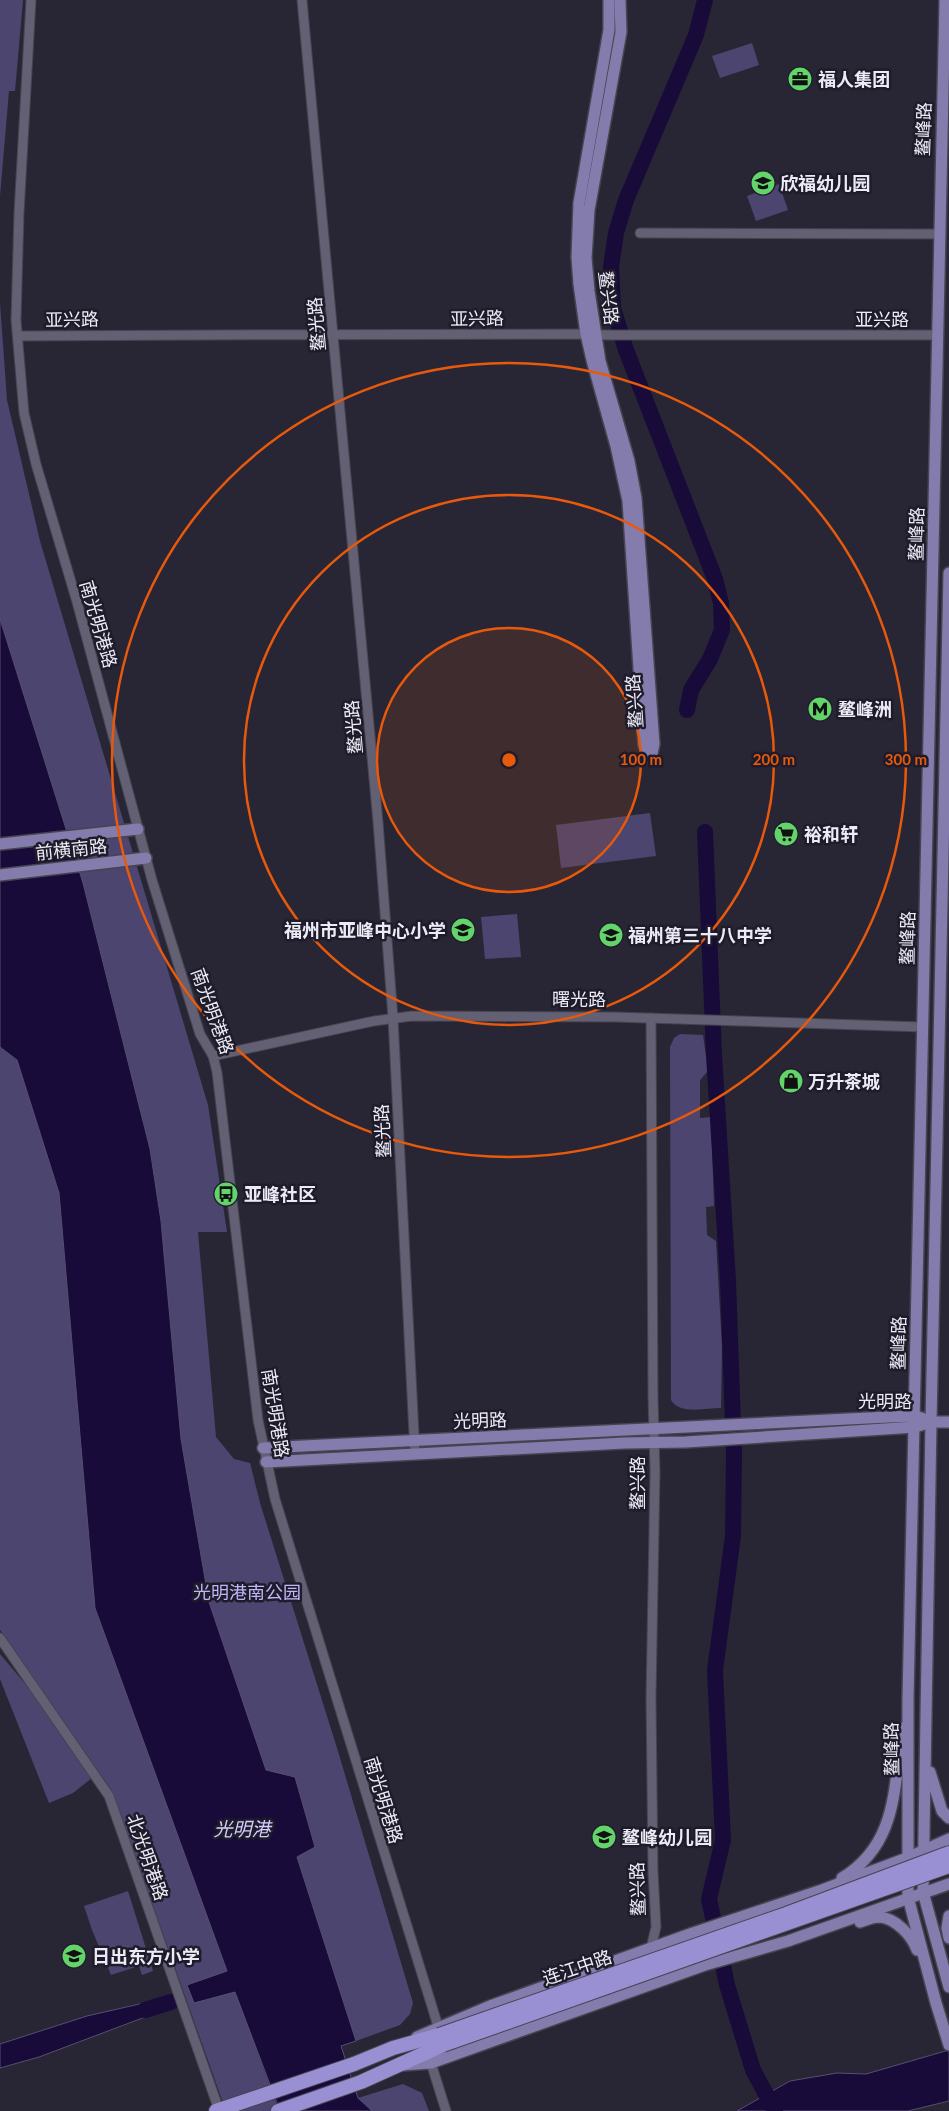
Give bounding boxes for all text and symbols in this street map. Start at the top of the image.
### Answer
office icon: 福人集团 [787,66,813,92]
place label: 福人集团 [818,68,890,90]
street label: 鳌峰路 [911,102,935,156]
school or university icon: 欣福幼儿园 [750,170,776,196]
place label: 欣福幼儿园 [780,172,870,194]
street label: 鳌兴路 [595,270,623,326]
street label: 鳌光路 [303,296,329,352]
street label: 亚兴路 [450,307,504,329]
street label: 亚兴路 [45,308,99,330]
street label: 亚兴路 [855,308,909,330]
street label: 鳌峰路 [905,507,927,561]
street label: 南光明港路 [76,578,122,670]
street label: 鳌兴路 [621,673,647,729]
metro station icon: 鳌峰洲 [807,696,833,722]
place label: 鳌峰洲 [838,698,892,720]
street label: 鳌光路 [340,699,366,755]
text: 100 m [620,750,662,768]
text: 200 m [753,750,795,768]
text: 300 m [885,750,927,768]
centre of rings [500,751,518,769]
supermarket icon: 裕和轩 [773,821,799,847]
place label: 裕和轩 [804,823,858,845]
street label: 前横南路 [34,834,108,864]
street label: 鳌峰路 [896,911,918,965]
school or university icon: 福州市亚峰中心小学 [450,917,476,943]
place label: 福州市亚峰中心小学 [284,919,446,941]
school or university icon: 福州第三十八中学 [598,922,624,948]
place label: 福州第三十八中学 [628,924,772,946]
street label: 南光明港路 [187,965,239,1057]
street label: 曙光路 [552,988,606,1010]
shop icon: 万升茶城 [778,1068,804,1094]
place label: 万升茶城 [808,1070,880,1092]
street label: 鳌光路 [370,1103,394,1159]
bus stop icon: 亚峰社区 [213,1181,239,1207]
place label: 亚峰社区 [244,1183,316,1205]
street label: 鳌峰路 [887,1316,909,1370]
street label: 南光明港路 [258,1367,294,1459]
street label: 光明路 [858,1390,912,1412]
street label: 光明路 [453,1408,507,1432]
street label: 鳌兴路 [626,1456,648,1510]
park label: 光明港南公园 [193,1581,301,1603]
street label: 鳌峰路 [880,1722,902,1776]
street label: 南光明港路 [360,1754,408,1846]
street label: 北光明港路 [123,1811,173,1903]
water label: 光明港 [213,1817,273,1840]
school or university icon: 鳌峰幼儿园 [591,1824,617,1850]
place label: 鳌峰幼儿园 [622,1826,712,1848]
street label: 鳌兴路 [625,1862,649,1916]
school or university icon: 日出东方小学 [61,1943,87,1969]
place label: 日出东方小学 [92,1945,200,1967]
street label: 连江中路 [539,1945,615,1989]

